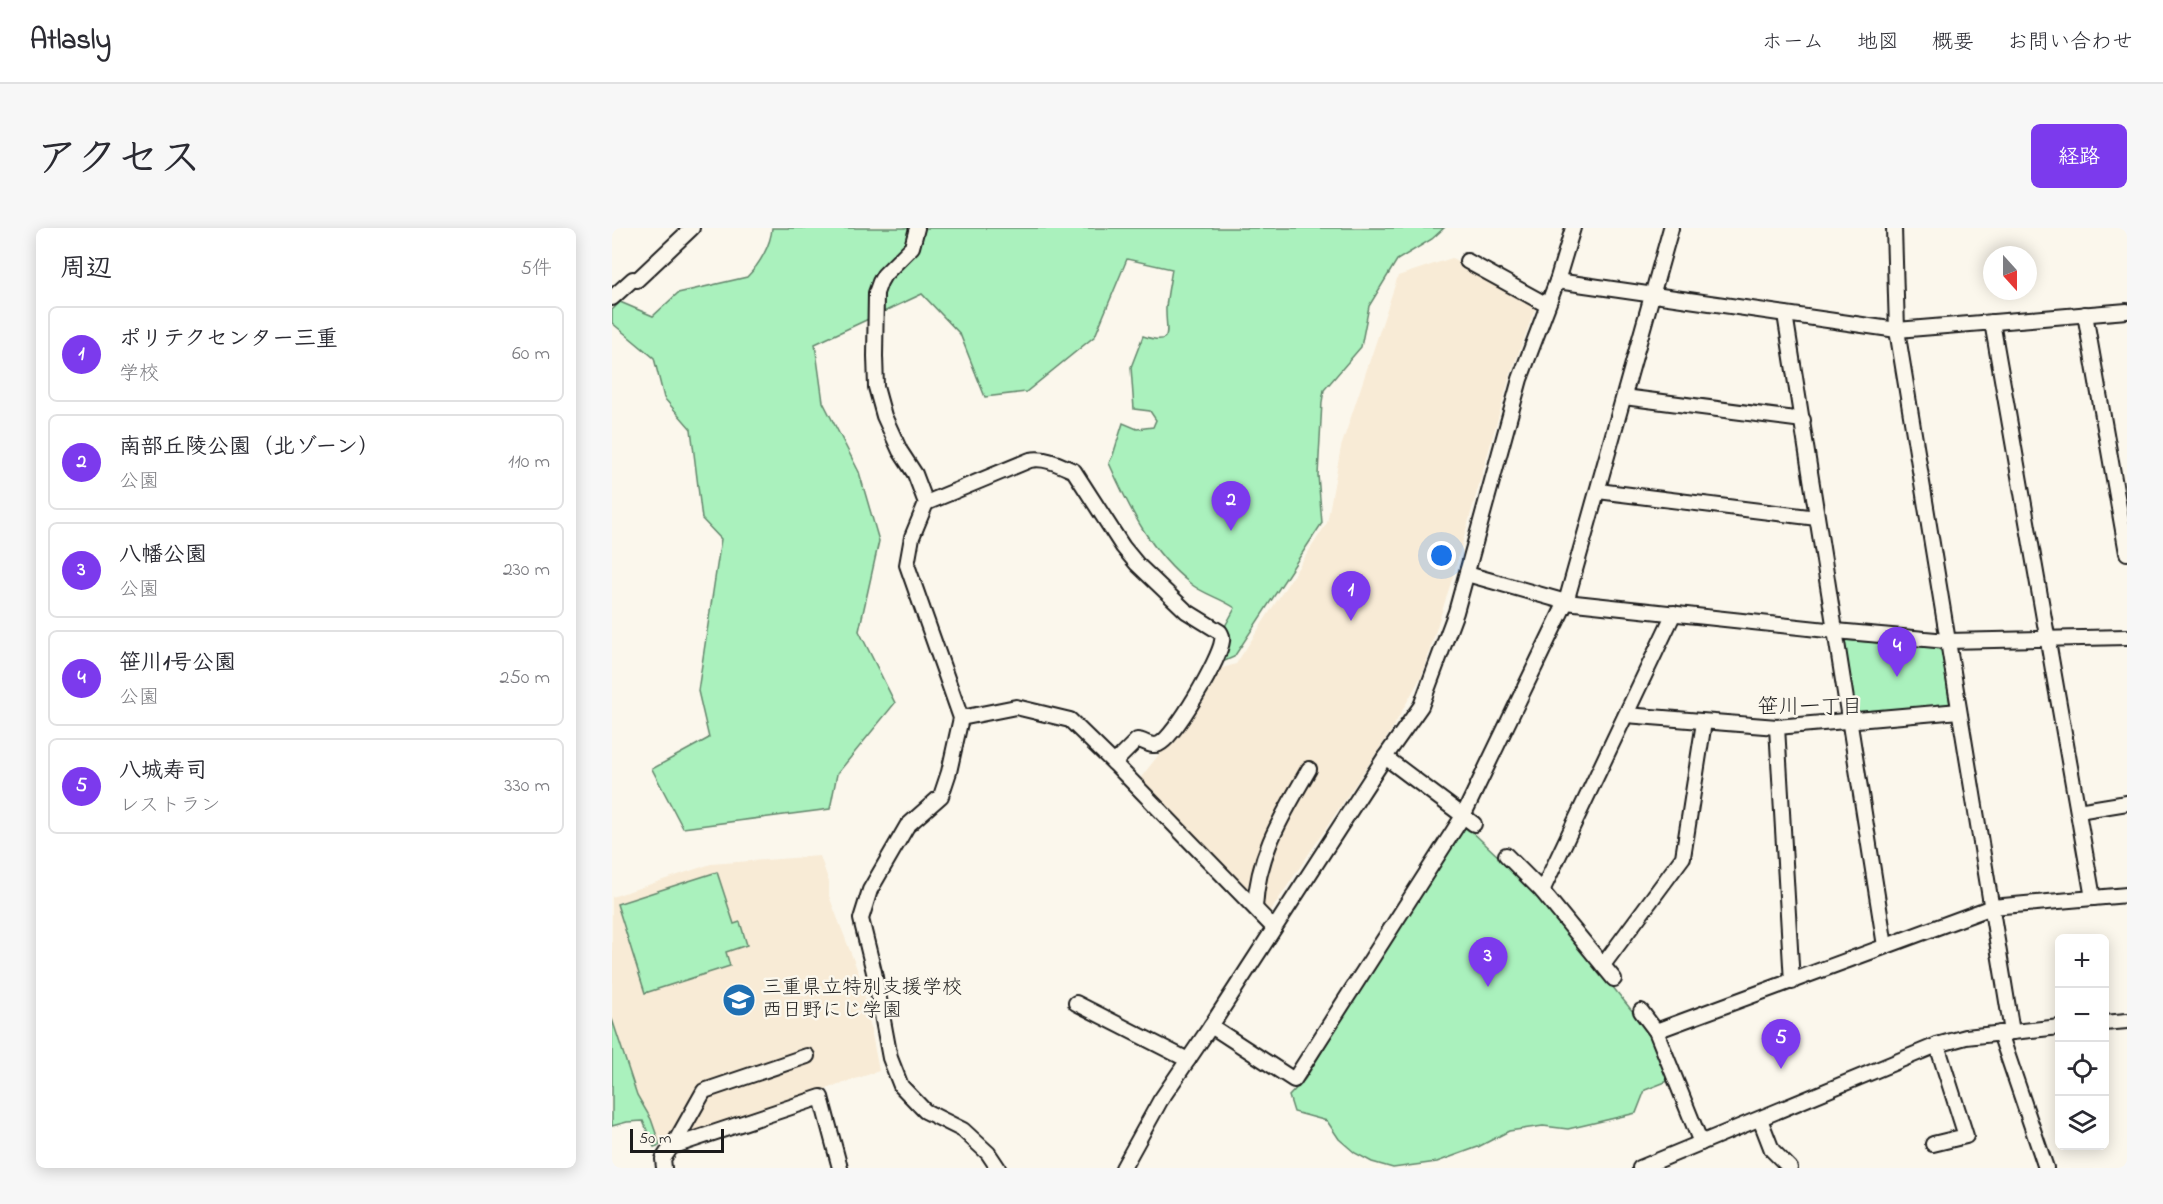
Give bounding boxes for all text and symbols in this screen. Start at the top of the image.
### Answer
text: Atlasly [30,21,111,62]
text: ホーム [1762,28,1824,58]
text: 地図 [1857,28,1899,58]
text: 概要 [1932,28,1974,58]
text: お問い合わせ [2007,28,2133,58]
button: 経路 [2031,124,2127,188]
text: アクセス [36,130,201,191]
north arrow [1983,246,2037,300]
text: 周辺 [60,251,112,289]
text: 5件 [521,255,552,284]
text: ポリテクセンター三重 [119,324,338,356]
text: 1 [78,340,85,369]
text: 60 m [512,340,550,369]
text: 学校 [119,360,159,389]
text: 南部丘陵公園（北ゾーン） [119,432,380,464]
text: 2 [77,448,86,477]
text: 110 m [508,448,550,477]
text: 公園 [119,468,159,497]
pin: 2 [1212,482,1250,531]
text: 八幡公園 [119,540,207,572]
your location [1427,541,1456,570]
text: 3 [77,556,86,585]
text: 230 m [503,556,550,585]
pin: 1 [1332,572,1370,621]
text: 公園 [119,576,159,605]
pin: 4 [1878,628,1916,677]
text: 笹川1号公園 [119,648,236,680]
text: 4 [77,664,86,693]
text: 250 m [499,664,550,693]
text: 公園 [119,684,159,713]
district label: 笹川一丁目 [1758,693,1863,723]
text: 八城寿司 [119,756,207,788]
text: 5 [76,772,87,801]
text: 330 m [504,772,550,801]
text: レストラン [119,792,221,821]
map controls [2055,934,2109,1150]
button: + [2055,934,2109,988]
pin: 3 [1468,938,1508,987]
place label: 三重県立特別支援学校 西日野にじ学園 [762,974,962,1026]
school or university icon: 三重県立特別支援学校 西日野にじ学園 [721,982,757,1018]
button: − [2055,988,2109,1042]
pin: 5 [1762,1020,1800,1069]
button: locate [2055,1042,2109,1096]
button: layers [2055,1096,2109,1150]
scale bar [630,1126,724,1154]
text: 50 m [639,1127,671,1151]

